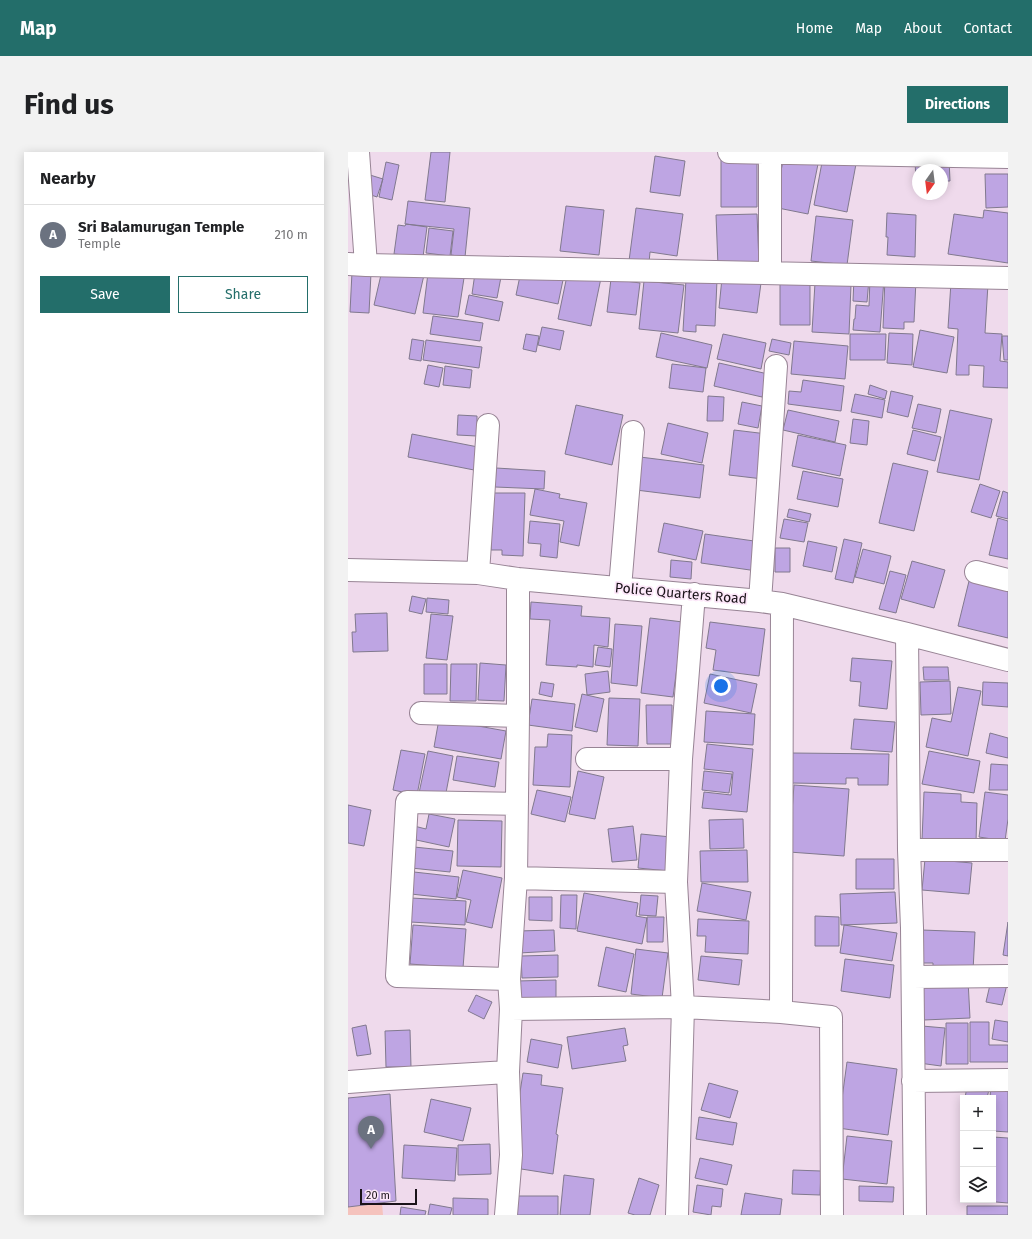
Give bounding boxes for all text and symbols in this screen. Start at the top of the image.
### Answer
text: Map [20,17,57,40]
text: Home [796,20,833,37]
text: Map [855,20,882,37]
text: About [904,20,942,37]
text: Contact [964,20,1012,37]
button: Directions [907,86,1008,123]
text: Find us [24,88,114,121]
north arrow [912,164,948,200]
text: Nearby [40,168,95,189]
text: Sri Balamurugan Temple [78,218,244,236]
text: A [49,227,57,242]
text: 210 m [274,227,308,242]
text: Temple [78,236,121,251]
button: Save [40,276,170,313]
button: Share [178,276,308,313]
street label: Police Quarters Road [614,579,748,608]
your location [711,676,731,696]
map controls [960,1095,996,1203]
button: + [960,1095,996,1131]
pin: A [358,1116,384,1149]
button: − [960,1131,996,1167]
button: layers [960,1167,996,1203]
scale bar [360,1187,417,1206]
text: 20 m [366,1189,390,1202]

